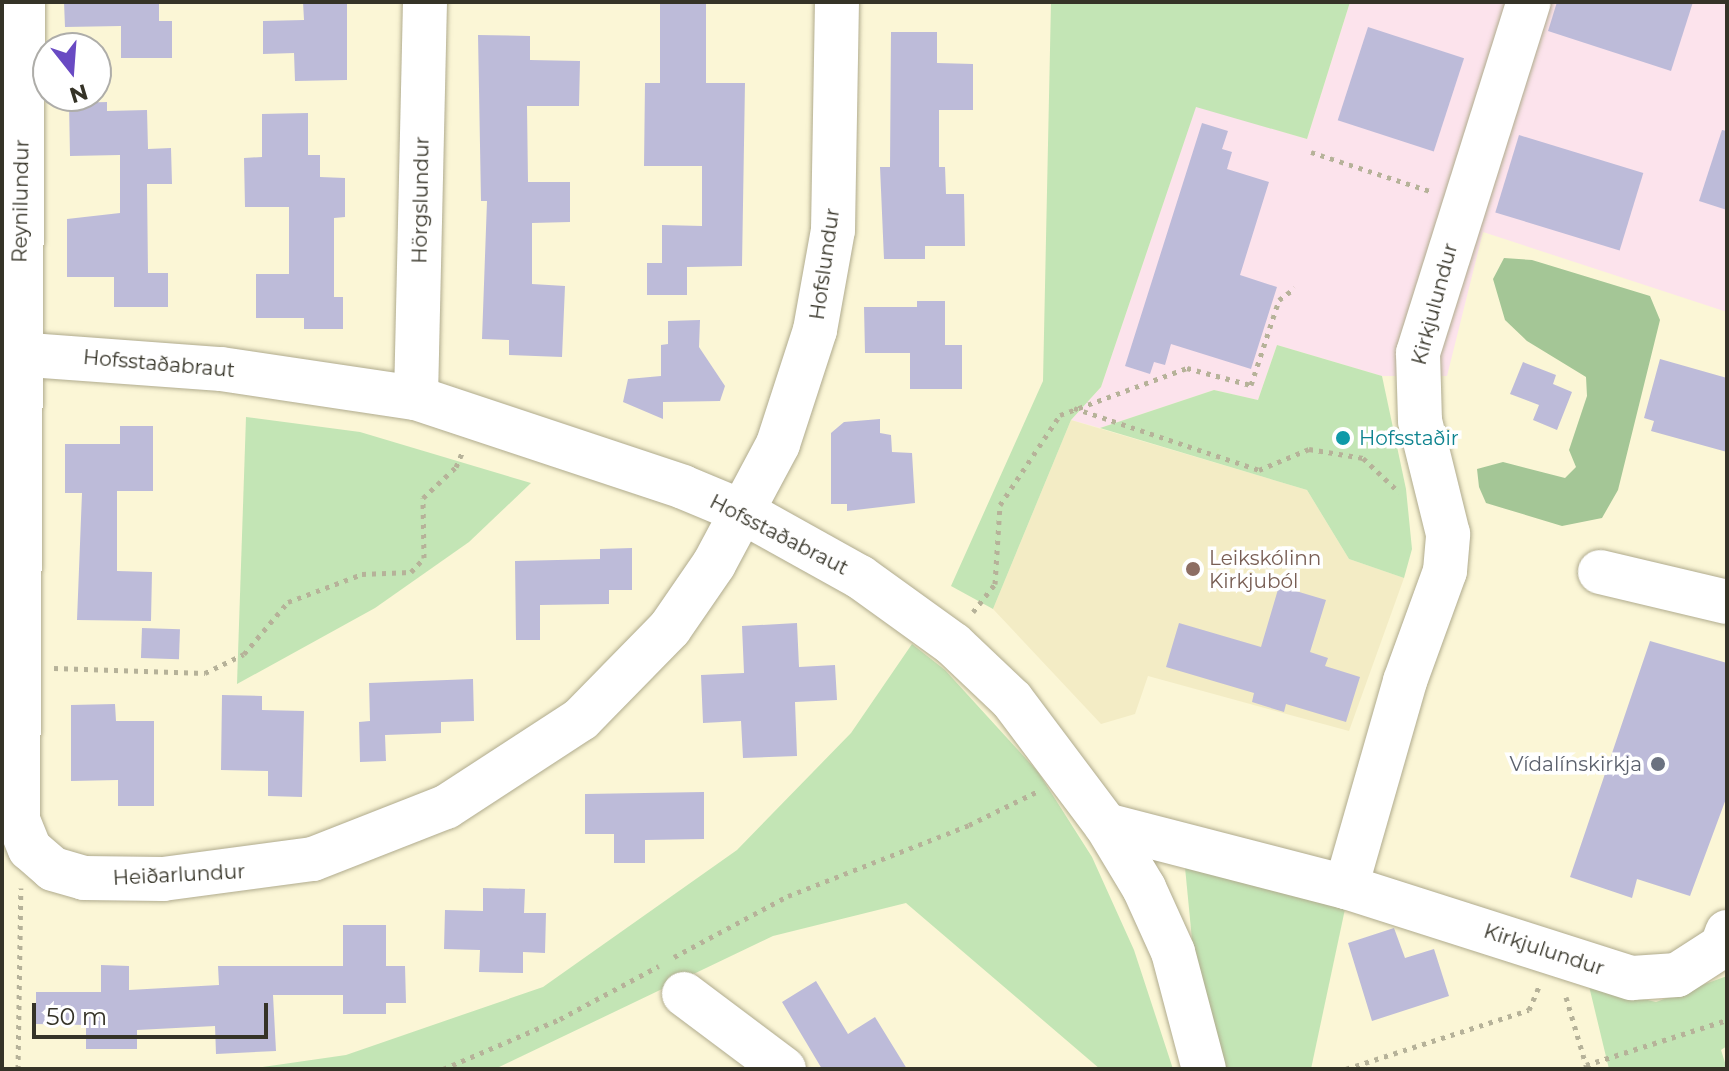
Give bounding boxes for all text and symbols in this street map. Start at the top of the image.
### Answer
north arrow [32,32,112,112]
text: N [66,78,91,109]
street label: Hörgslundur [408,136,434,264]
street label: Reynilundur [8,139,34,263]
street label: Hofslundur [805,207,845,321]
street label: Kirkjulundur [1407,240,1463,368]
street label: Hofsstaðabraut [82,345,236,383]
place label: Hofsstaðir [1359,426,1459,450]
marker: Hofsstaðir [1334,429,1352,447]
street label: Hofsstaðabraut [706,490,852,580]
place label: Leikskólinn Kirkjuból [1209,546,1321,593]
marker: Leikskólinn Kirkjuból [1184,560,1202,578]
place label: Vídalínskirkja [1510,752,1642,776]
marker: Vídalínskirkja [1649,755,1667,773]
street label: Heiðarlundur [112,860,246,890]
street label: Kirkjulundur [1481,919,1607,981]
scale bar [36,987,272,1037]
text: 50 m [46,1002,107,1031]

